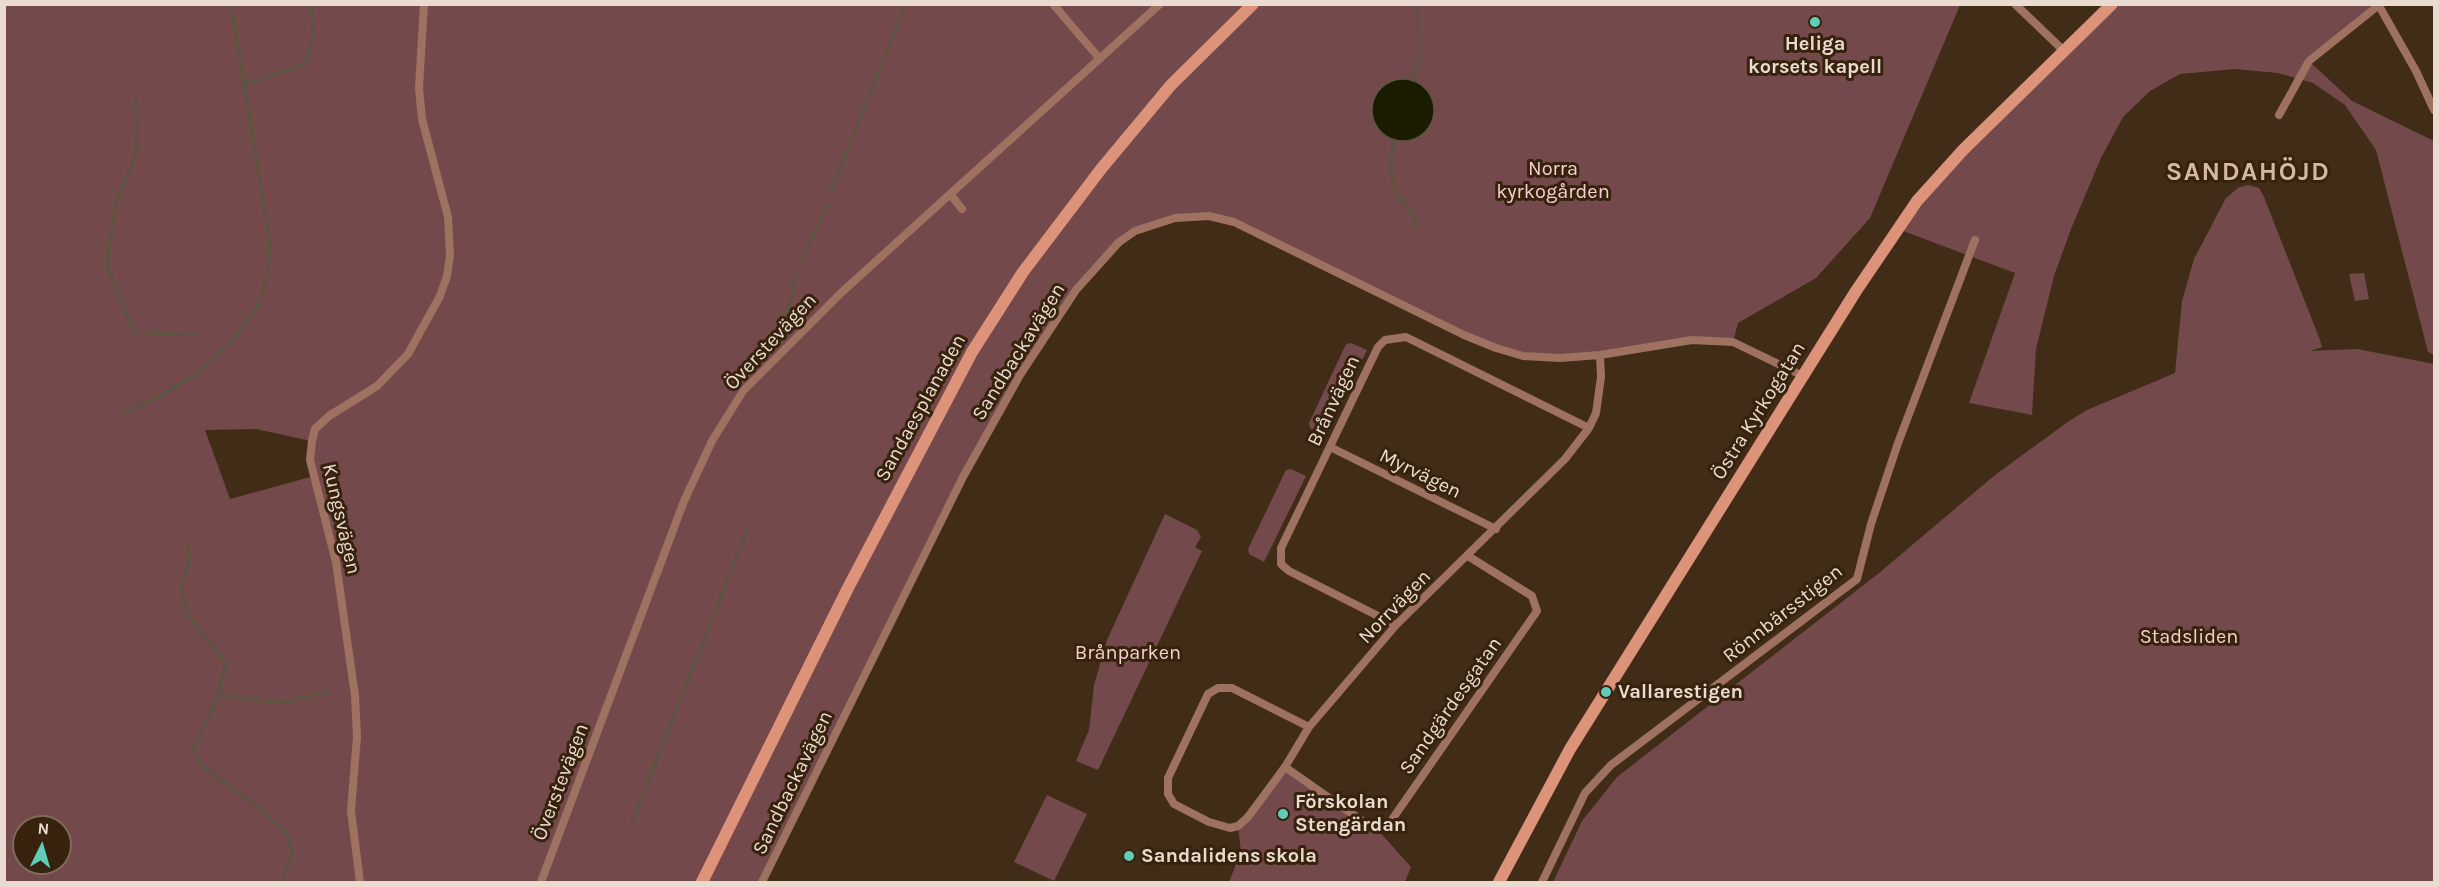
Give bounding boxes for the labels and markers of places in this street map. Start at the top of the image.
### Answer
marker: Heliga korsets kapell [1808,15,1822,29]
place label: Heliga korsets kapell [1748,32,1882,79]
place label: Vallarestigen [1618,680,1743,704]
marker: Vallarestigen [1599,685,1613,699]
place label: Förskolan Stengärdan [1295,790,1406,837]
marker: Förskolan Stengärdan [1276,807,1290,821]
place label: Sandalidens skola [1141,844,1317,868]
marker: Sandalidens skola [1122,849,1136,863]

